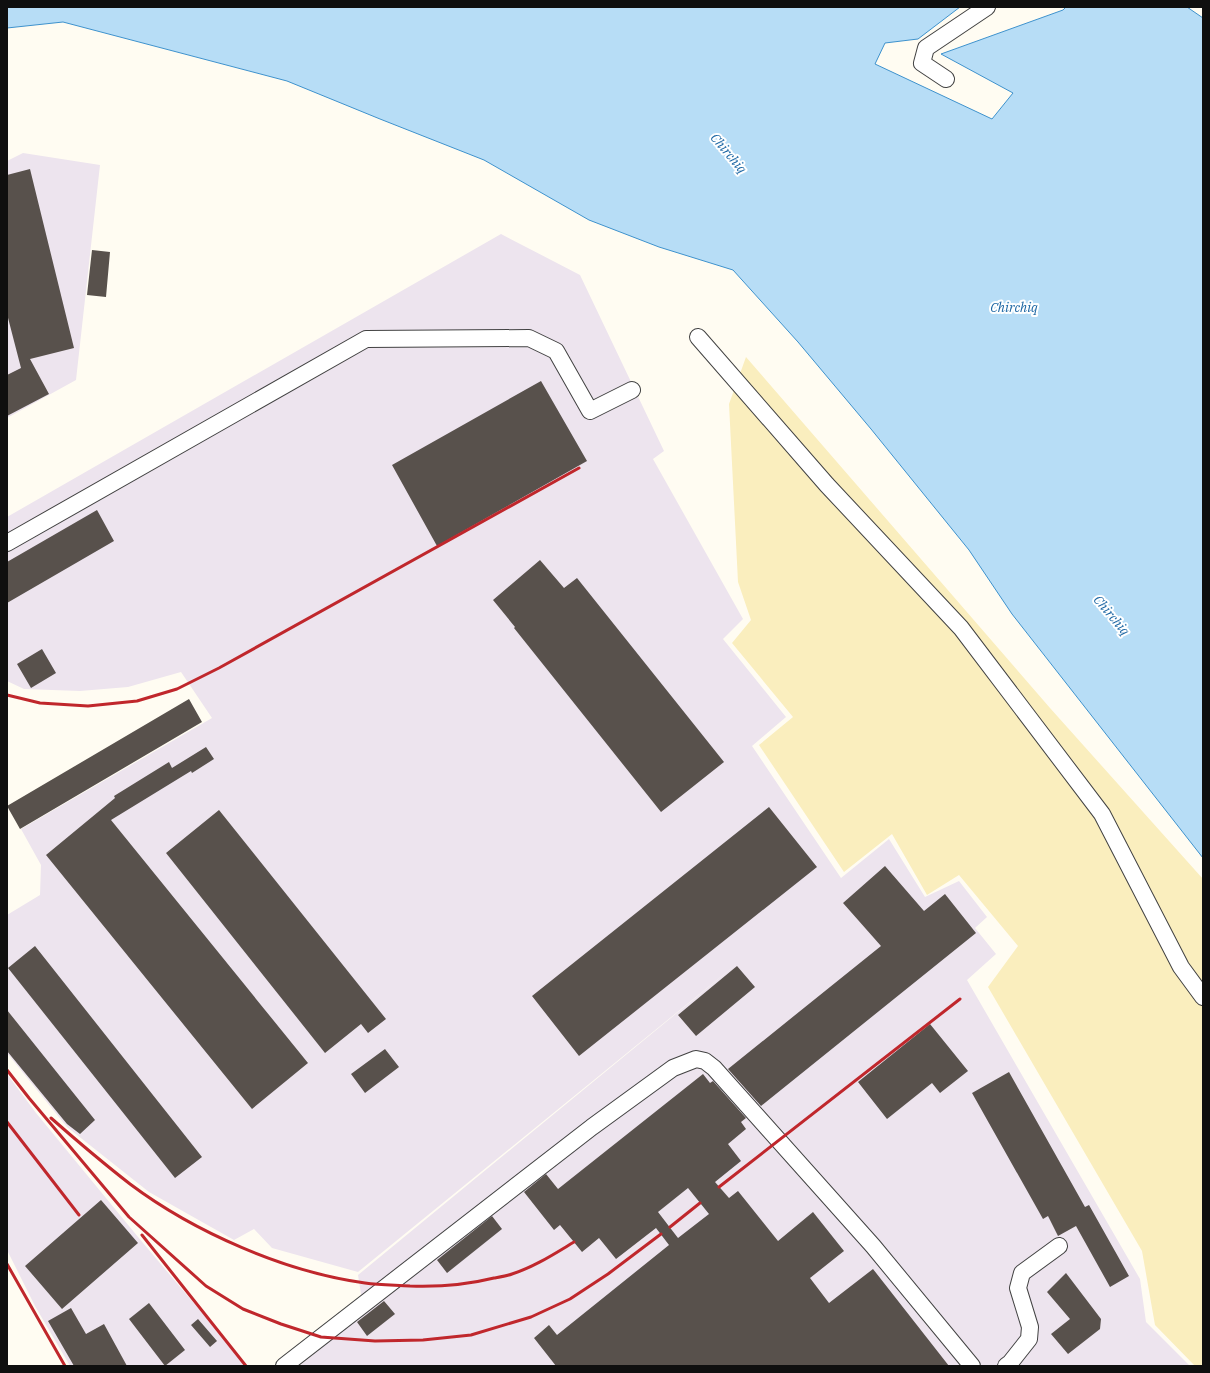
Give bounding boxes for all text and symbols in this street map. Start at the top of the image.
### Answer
water label: Chirchiq [707,130,751,177]
water label: Chirchiq [990,299,1038,316]
water label: Chirchiq [1090,592,1134,639]

